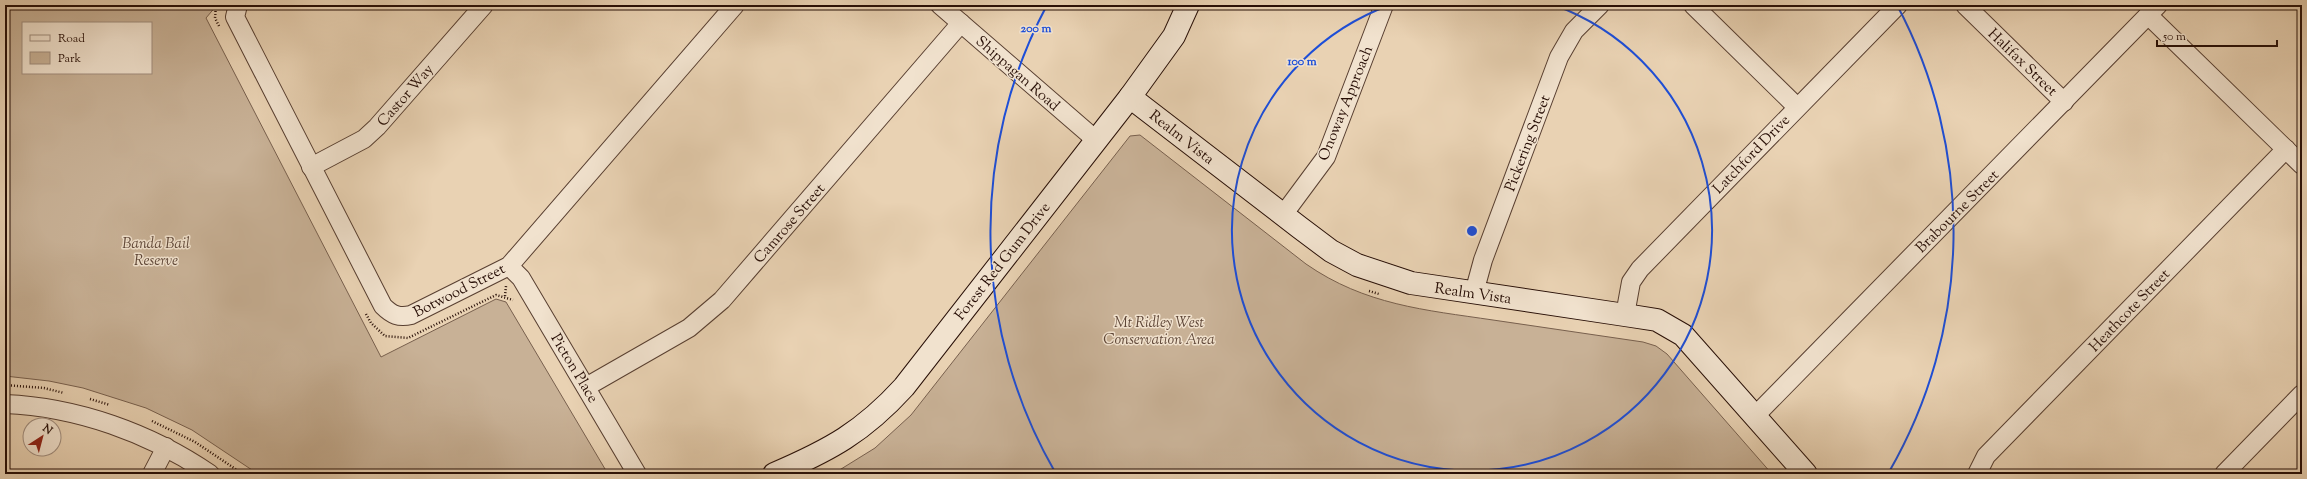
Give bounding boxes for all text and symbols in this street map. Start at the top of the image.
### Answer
text: 200 m [1021,20,1051,38]
legend [22,22,152,74]
scale bar [2157,22,2277,48]
street label: Halifax Street [1982,24,2061,102]
text: 50 m [2162,28,2186,46]
text: Road [58,30,85,48]
street label: Shippagan Road [970,32,1064,117]
street label: Onoway Approach [1314,43,1379,164]
text: Park [58,50,81,68]
text: 100 m [1286,53,1317,71]
street label: Castor Way [373,60,440,132]
street label: Pickering Street [1500,92,1556,195]
street label: Realm Vista [1144,106,1218,170]
street label: Latchford Drive [1709,111,1795,199]
street label: Brabourne Street [1912,166,2004,258]
street label: Camrose Street [750,179,831,268]
street label: Forest Red Gum Drive [950,198,1056,325]
centre of rings [1465,224,1479,238]
park label: Banda Bail Reserve [122,234,190,272]
street label: Botwood Street [410,259,509,323]
street label: Heathcote Street [2085,265,2175,357]
street label: Realm Vista [1433,279,1513,310]
park label: Mt Ridley West Conservation Area [1103,313,1215,351]
street label: Picton Place [545,330,603,407]
north arrow [22,417,62,457]
text: N [38,420,56,439]

